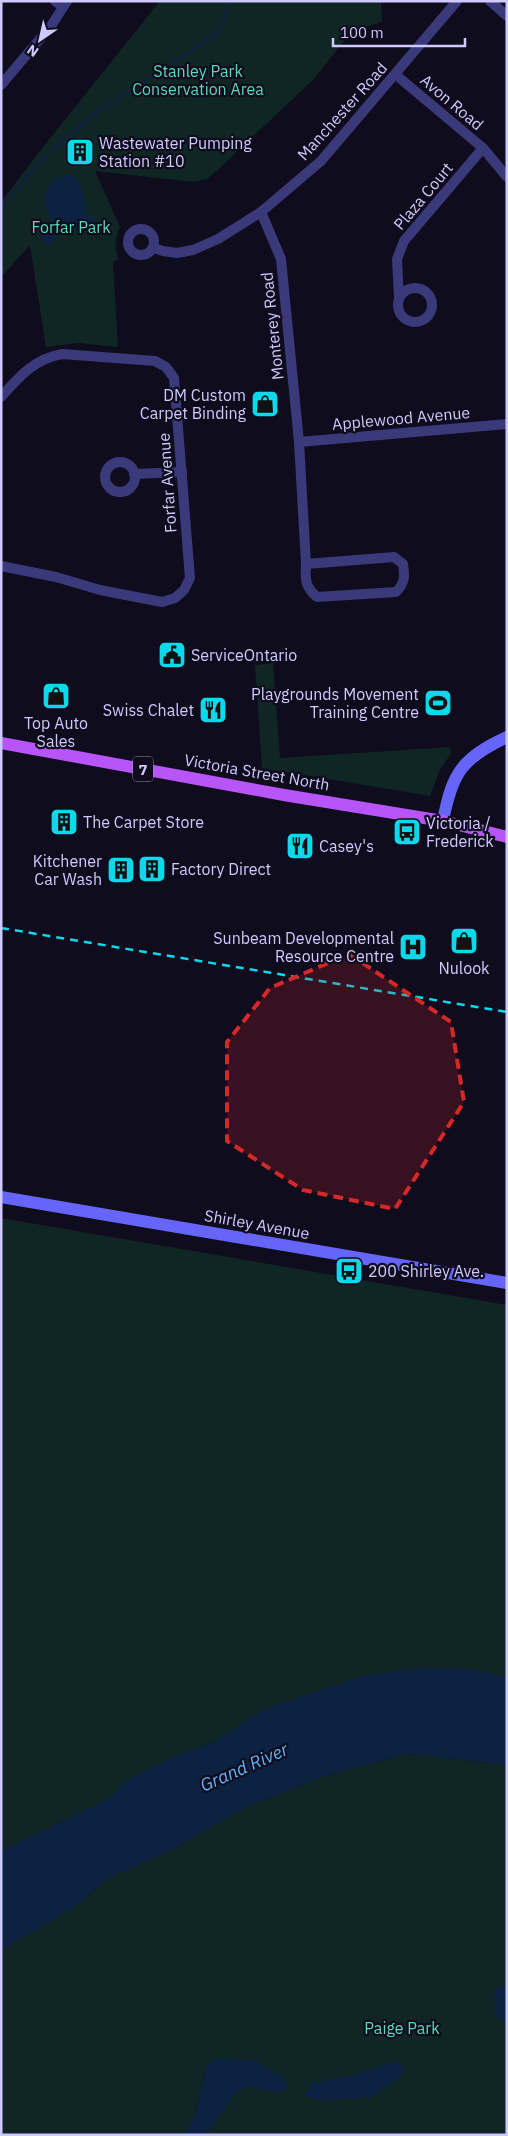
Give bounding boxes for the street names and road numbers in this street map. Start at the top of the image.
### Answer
street label: Manchester Road [293,58,391,164]
street label: Avon Road [416,70,488,134]
street label: Plaza Court [389,158,457,234]
street label: Monterey Road [256,271,288,381]
street label: Applewood Avenue [331,402,471,434]
street label: Forfar Avenue [154,432,180,534]
street label: Victoria Street North [183,749,331,795]
road number: 7 [133,756,153,782]
street label: Shirley Avenue [203,1205,311,1243]

